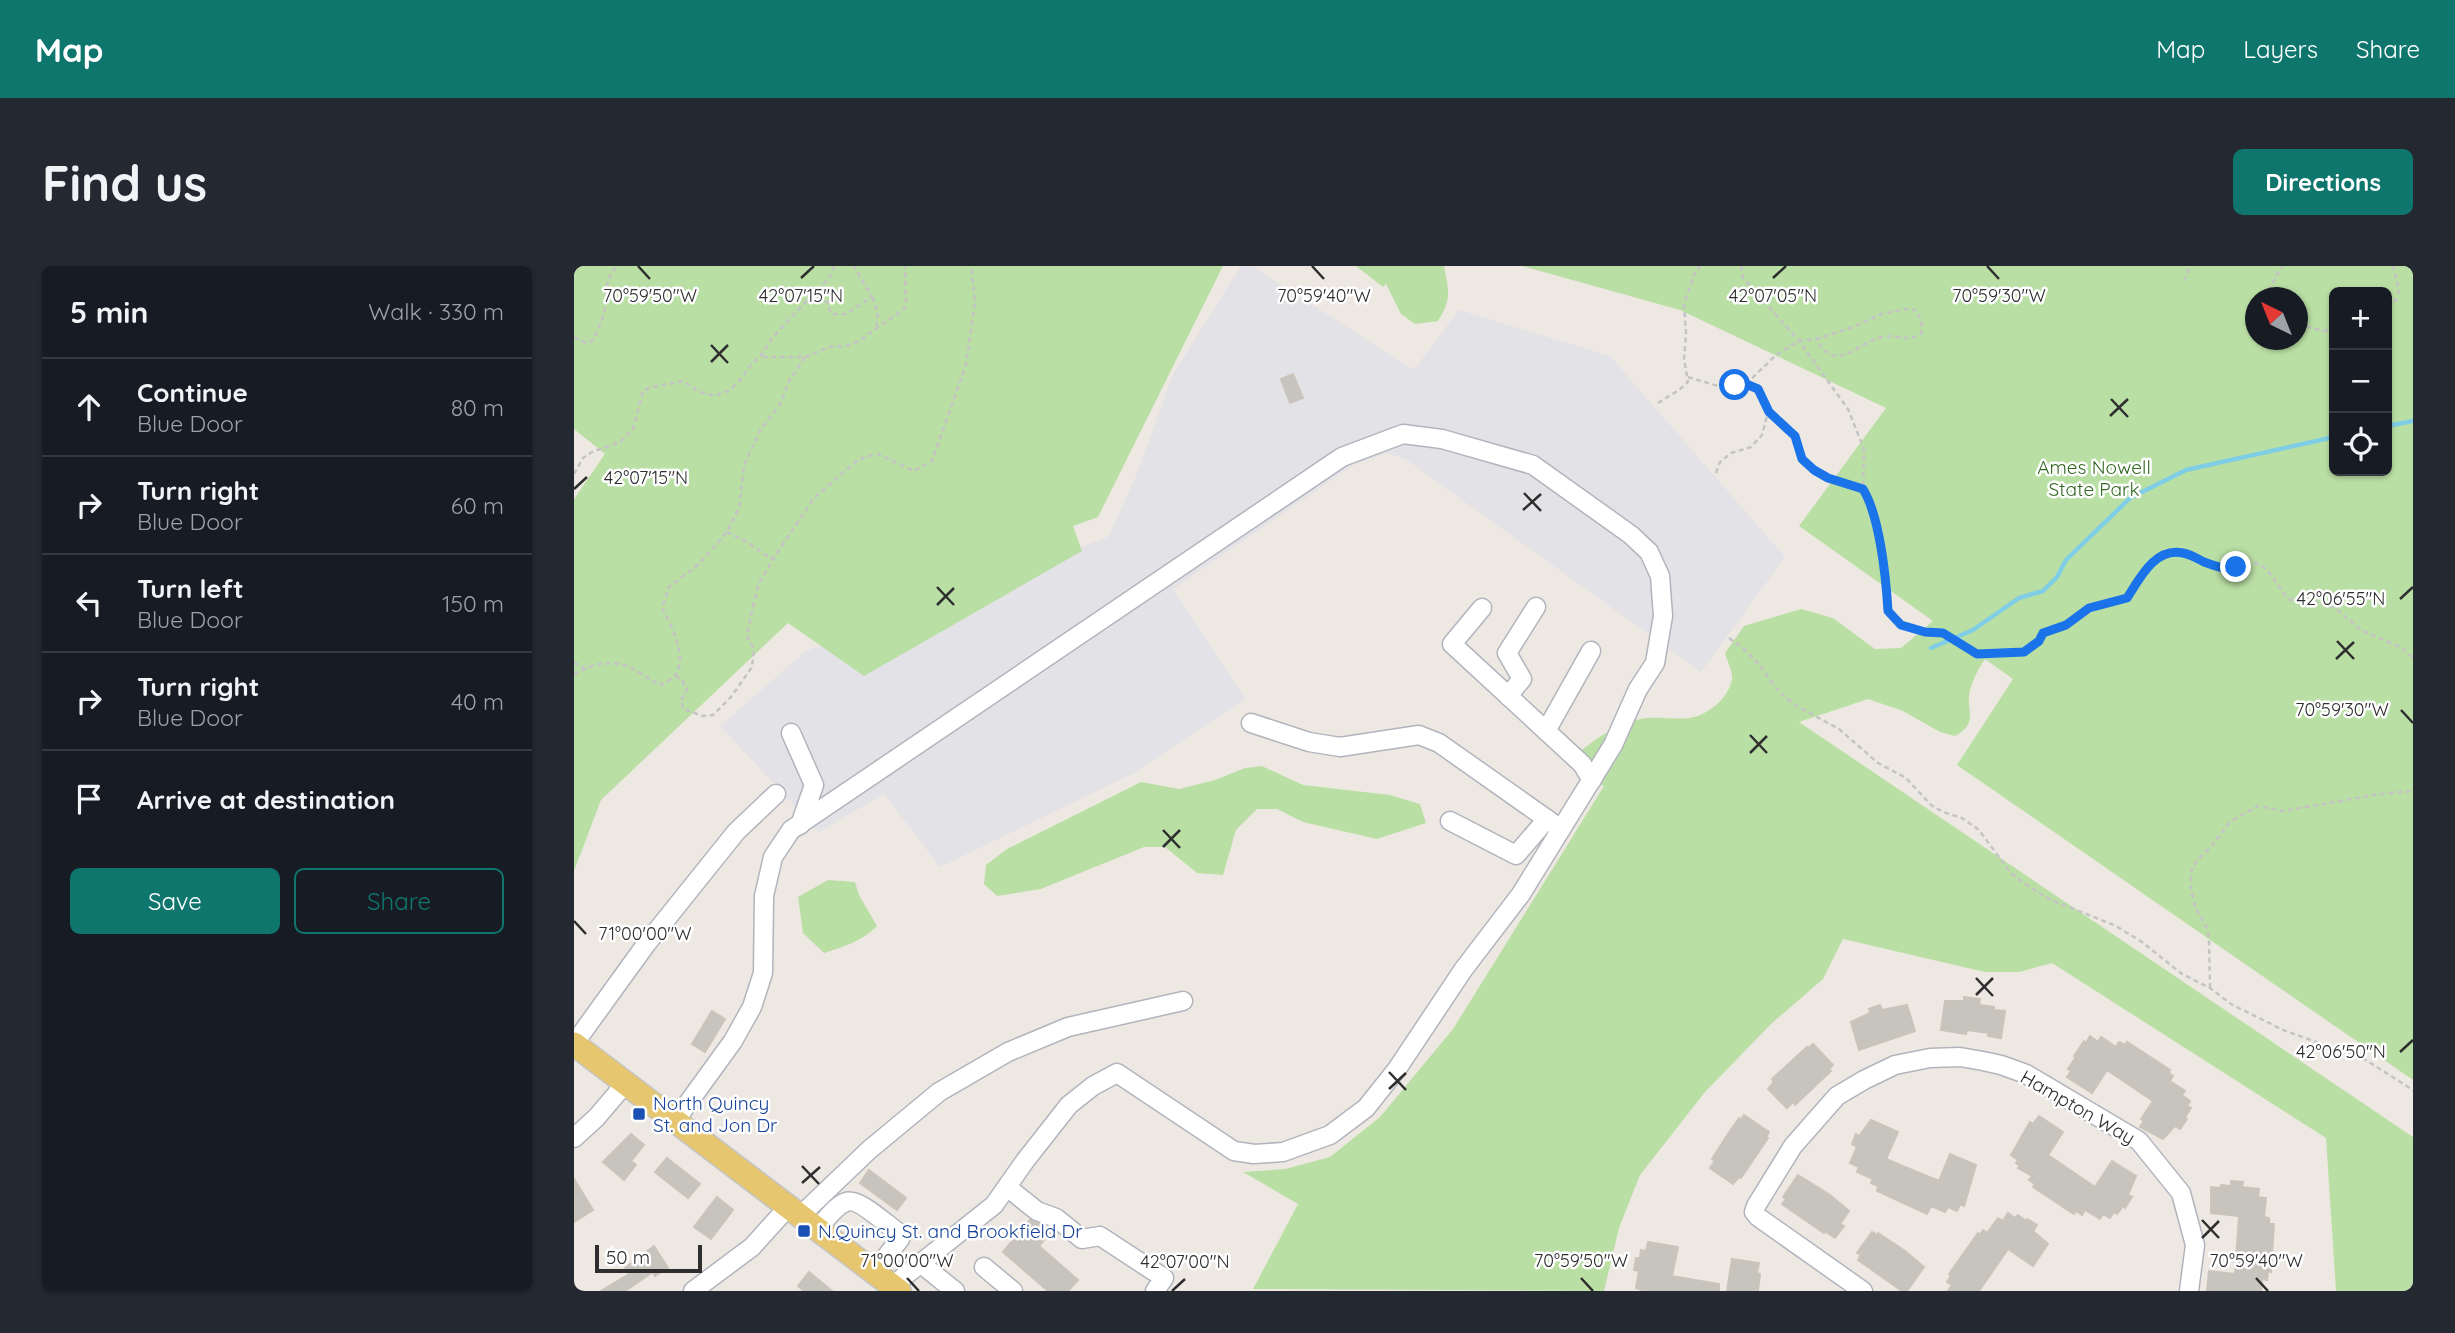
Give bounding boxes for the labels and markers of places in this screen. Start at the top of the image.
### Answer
place label: North Quincy St. and Jon Dr [653,1091,778,1137]
marker: North Quincy St. and Jon Dr [631,1106,647,1122]
place label: N.Quincy St. and Brookfield Dr [818,1219,1083,1243]
marker: N.Quincy St. and Brookfield Dr [796,1223,812,1239]

